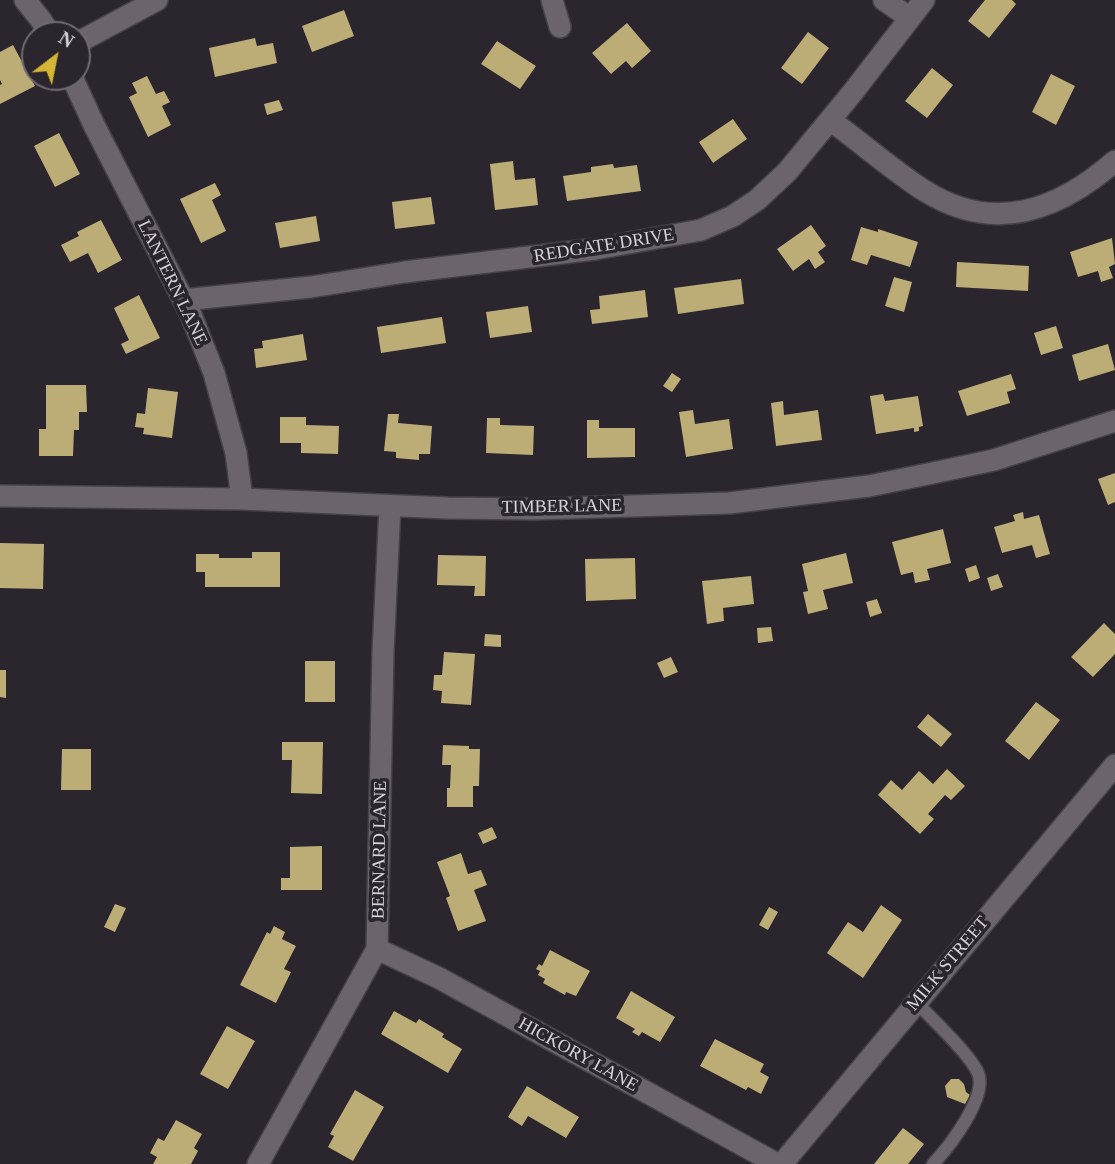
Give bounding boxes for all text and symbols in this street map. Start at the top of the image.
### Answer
north arrow [21,21,91,91]
text: N [55,27,78,52]
street label: LANTERN LANE [132,217,212,349]
street label: REDGATE DRIVE [532,224,676,268]
street label: TIMBER LANE [502,495,622,519]
street label: BERNARD LANE [368,781,392,919]
street label: MILK STREET [902,912,994,1016]
street label: HICKORY LANE [514,1013,642,1097]

